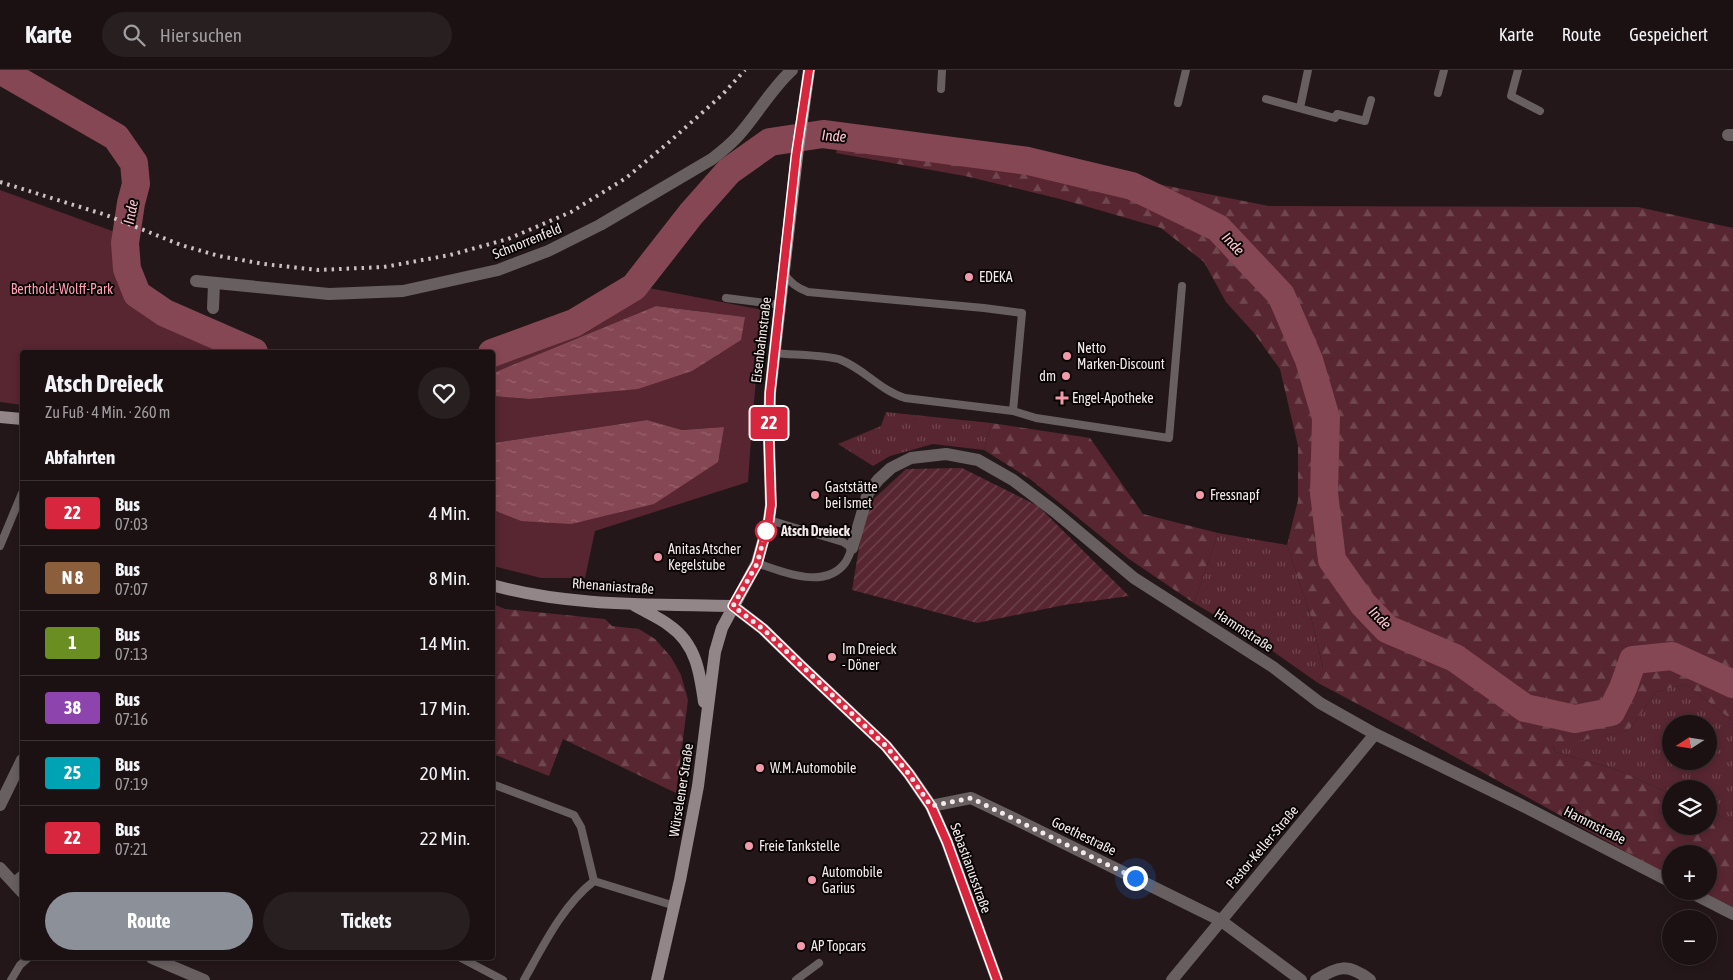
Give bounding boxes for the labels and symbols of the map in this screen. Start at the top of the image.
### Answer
water label: Inde [821,126,847,145]
water label: Inde [120,198,141,226]
street label: Schnorrenfeld [490,220,564,262]
water label: Inde [1219,229,1248,259]
place label: EDEKA [979,269,1013,285]
marker: EDEKA [963,271,975,283]
park label: Berthold-Wolff-Park [11,281,113,297]
street label: Eisenbahnstraße [748,296,774,384]
place label: Netto Marken-Discount [1077,340,1165,372]
marker: Netto Marken-Discount [1061,350,1073,362]
place label: dm [1039,368,1056,384]
marker: dm [1060,370,1072,382]
place label: Engel-Apotheke [1072,390,1154,406]
marker: Engel-Apotheke [1056,392,1068,404]
line badge: 22 [746,407,792,439]
place label: Gaststätte bei Ismet [825,479,878,511]
place label: Fressnapf [1210,487,1260,503]
marker: Gaststätte bei Ismet [809,489,821,501]
marker: Fressnapf [1194,489,1206,501]
marker: Atsch Dreieck [755,520,777,542]
place label: Atsch Dreieck [780,523,851,539]
place label: Anitas Atscher Kegelstube [668,541,741,573]
marker: Anitas Atscher Kegelstube [652,551,664,563]
street label: Rhenaniastraße [571,575,655,597]
water label: Inde [1366,603,1395,633]
street label: Hammstraße [1212,605,1276,655]
place label: Im Dreieck - Döner [842,641,897,673]
marker: Im Dreieck - Döner [826,651,838,663]
north arrow [1662,715,1718,770]
street label: Würselener Straße [666,742,696,838]
place label: W.M. Automobile [770,760,856,776]
marker: W.M. Automobile [754,762,766,774]
street label: Pastor-Keller-Straße [1223,802,1301,892]
street label: Hammstraße [1561,803,1629,847]
street label: Goethestraße [1049,814,1119,858]
street label: Sebastianusstraße [947,821,995,915]
place label: Freie Tankstelle [759,838,840,854]
marker: Freie Tankstelle [743,840,755,852]
place label: Automobile Garius [822,864,883,896]
your location [1123,866,1148,891]
marker: Automobile Garius [806,874,818,886]
place label: AP Topcars [811,938,866,954]
marker: AP Topcars [795,940,807,952]

